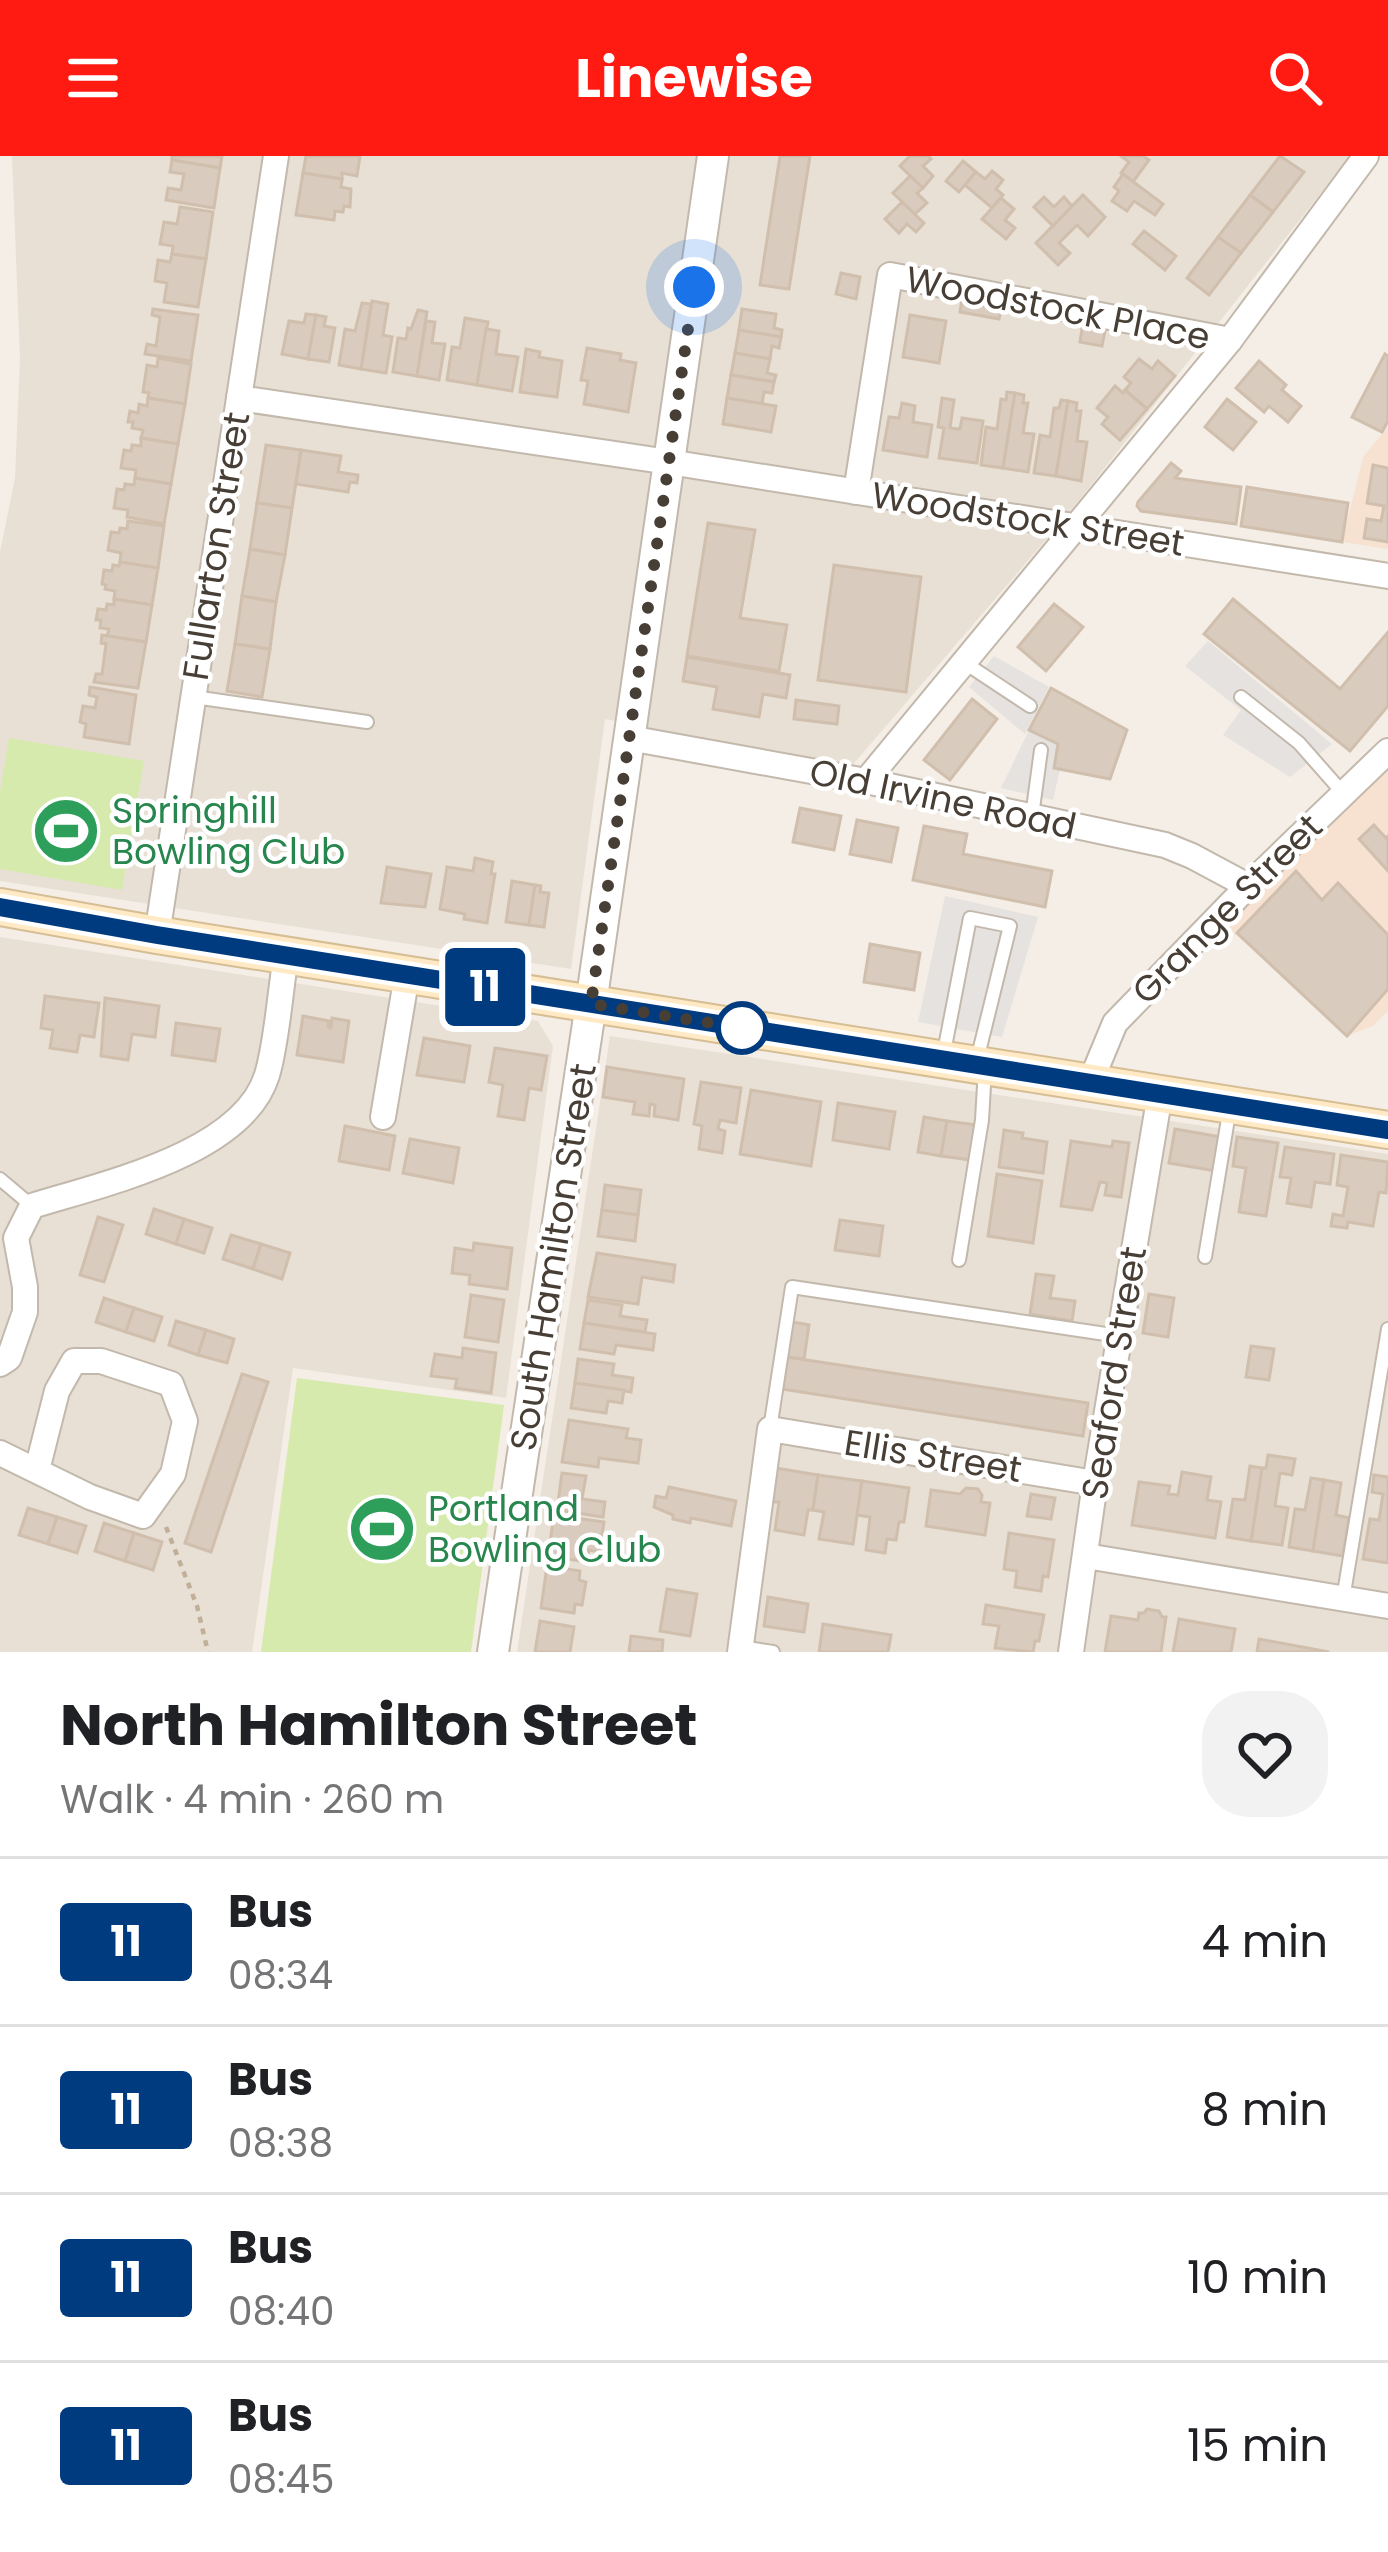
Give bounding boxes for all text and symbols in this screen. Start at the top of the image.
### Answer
text: Linewise [575,40,813,116]
icon: menu [60,45,126,111]
icon: search [1262,45,1328,111]
street label: Woodstock Place [902,254,1214,362]
your location [664,257,724,317]
street label: Fullarton Street [170,408,262,684]
street label: Woodstock Street [868,469,1188,569]
street label: Old Irvine Road [805,746,1081,852]
place label: Springhill Bowling Club [112,785,345,877]
sports icon: Springhill Bowling Club [31,796,101,866]
street label: Grange Street [1120,802,1334,1016]
line badge: 11 [431,948,539,1026]
text: 11 [469,957,501,1016]
unlabelled marker [717,1003,767,1053]
street label: South Hamilton Street [497,1060,609,1454]
street label: Seaford Street [1069,1243,1159,1503]
street label: Ellis Street [841,1417,1025,1495]
place label: Portland Bowling Club [428,1483,661,1575]
sports icon: Portland Bowling Club [347,1494,417,1564]
text: North Hamilton Street [60,1685,698,1765]
button: heart [1202,1691,1328,1817]
text: Walk · 4 min · 260 m [60,1772,444,1827]
text: Bus [228,1880,313,1943]
text: 4 min [1201,1910,1328,1973]
text: 11 [110,1912,142,1971]
text: 08:34 [228,1948,333,2003]
text: Bus [228,2048,313,2111]
text: 8 min [1201,2078,1328,2141]
text: 11 [110,2080,142,2139]
text: 08:38 [228,2116,333,2171]
text: Bus [228,2216,313,2279]
text: 10 min [1187,2246,1328,2309]
text: 11 [110,2248,142,2307]
text: 08:40 [228,2284,334,2339]
text: Bus [228,2384,313,2447]
text: 15 min [1187,2414,1328,2477]
text: 11 [110,2416,142,2475]
text: 08:45 [228,2452,334,2507]

